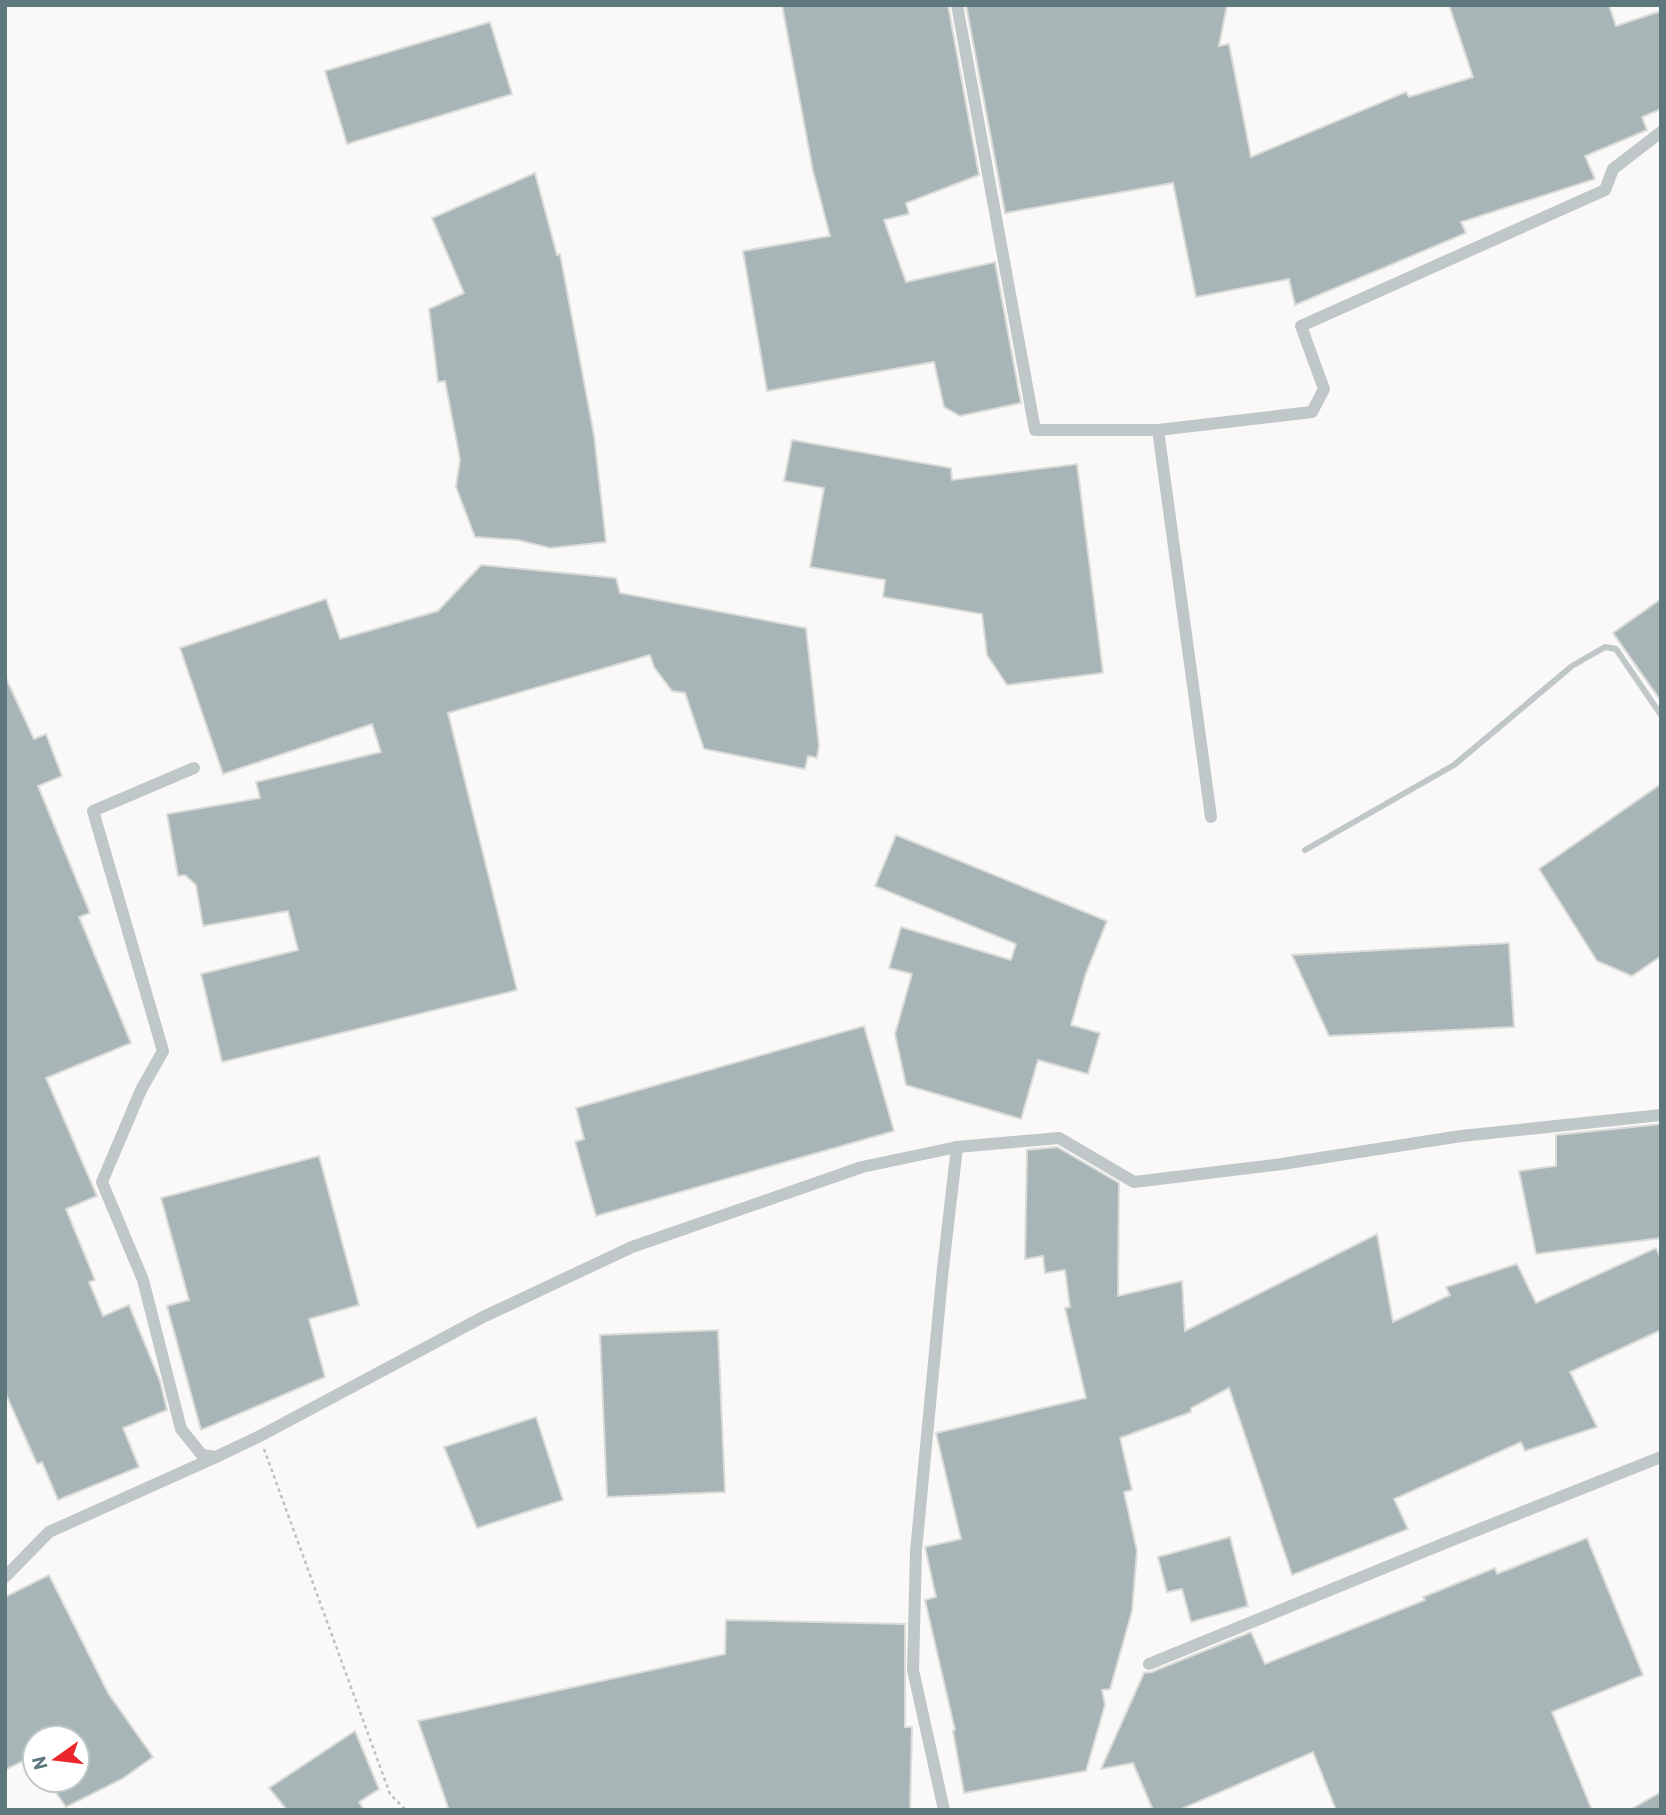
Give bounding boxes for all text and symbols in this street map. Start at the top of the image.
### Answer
north arrow [21,1724,91,1794]
text: N [26,1754,52,1772]

